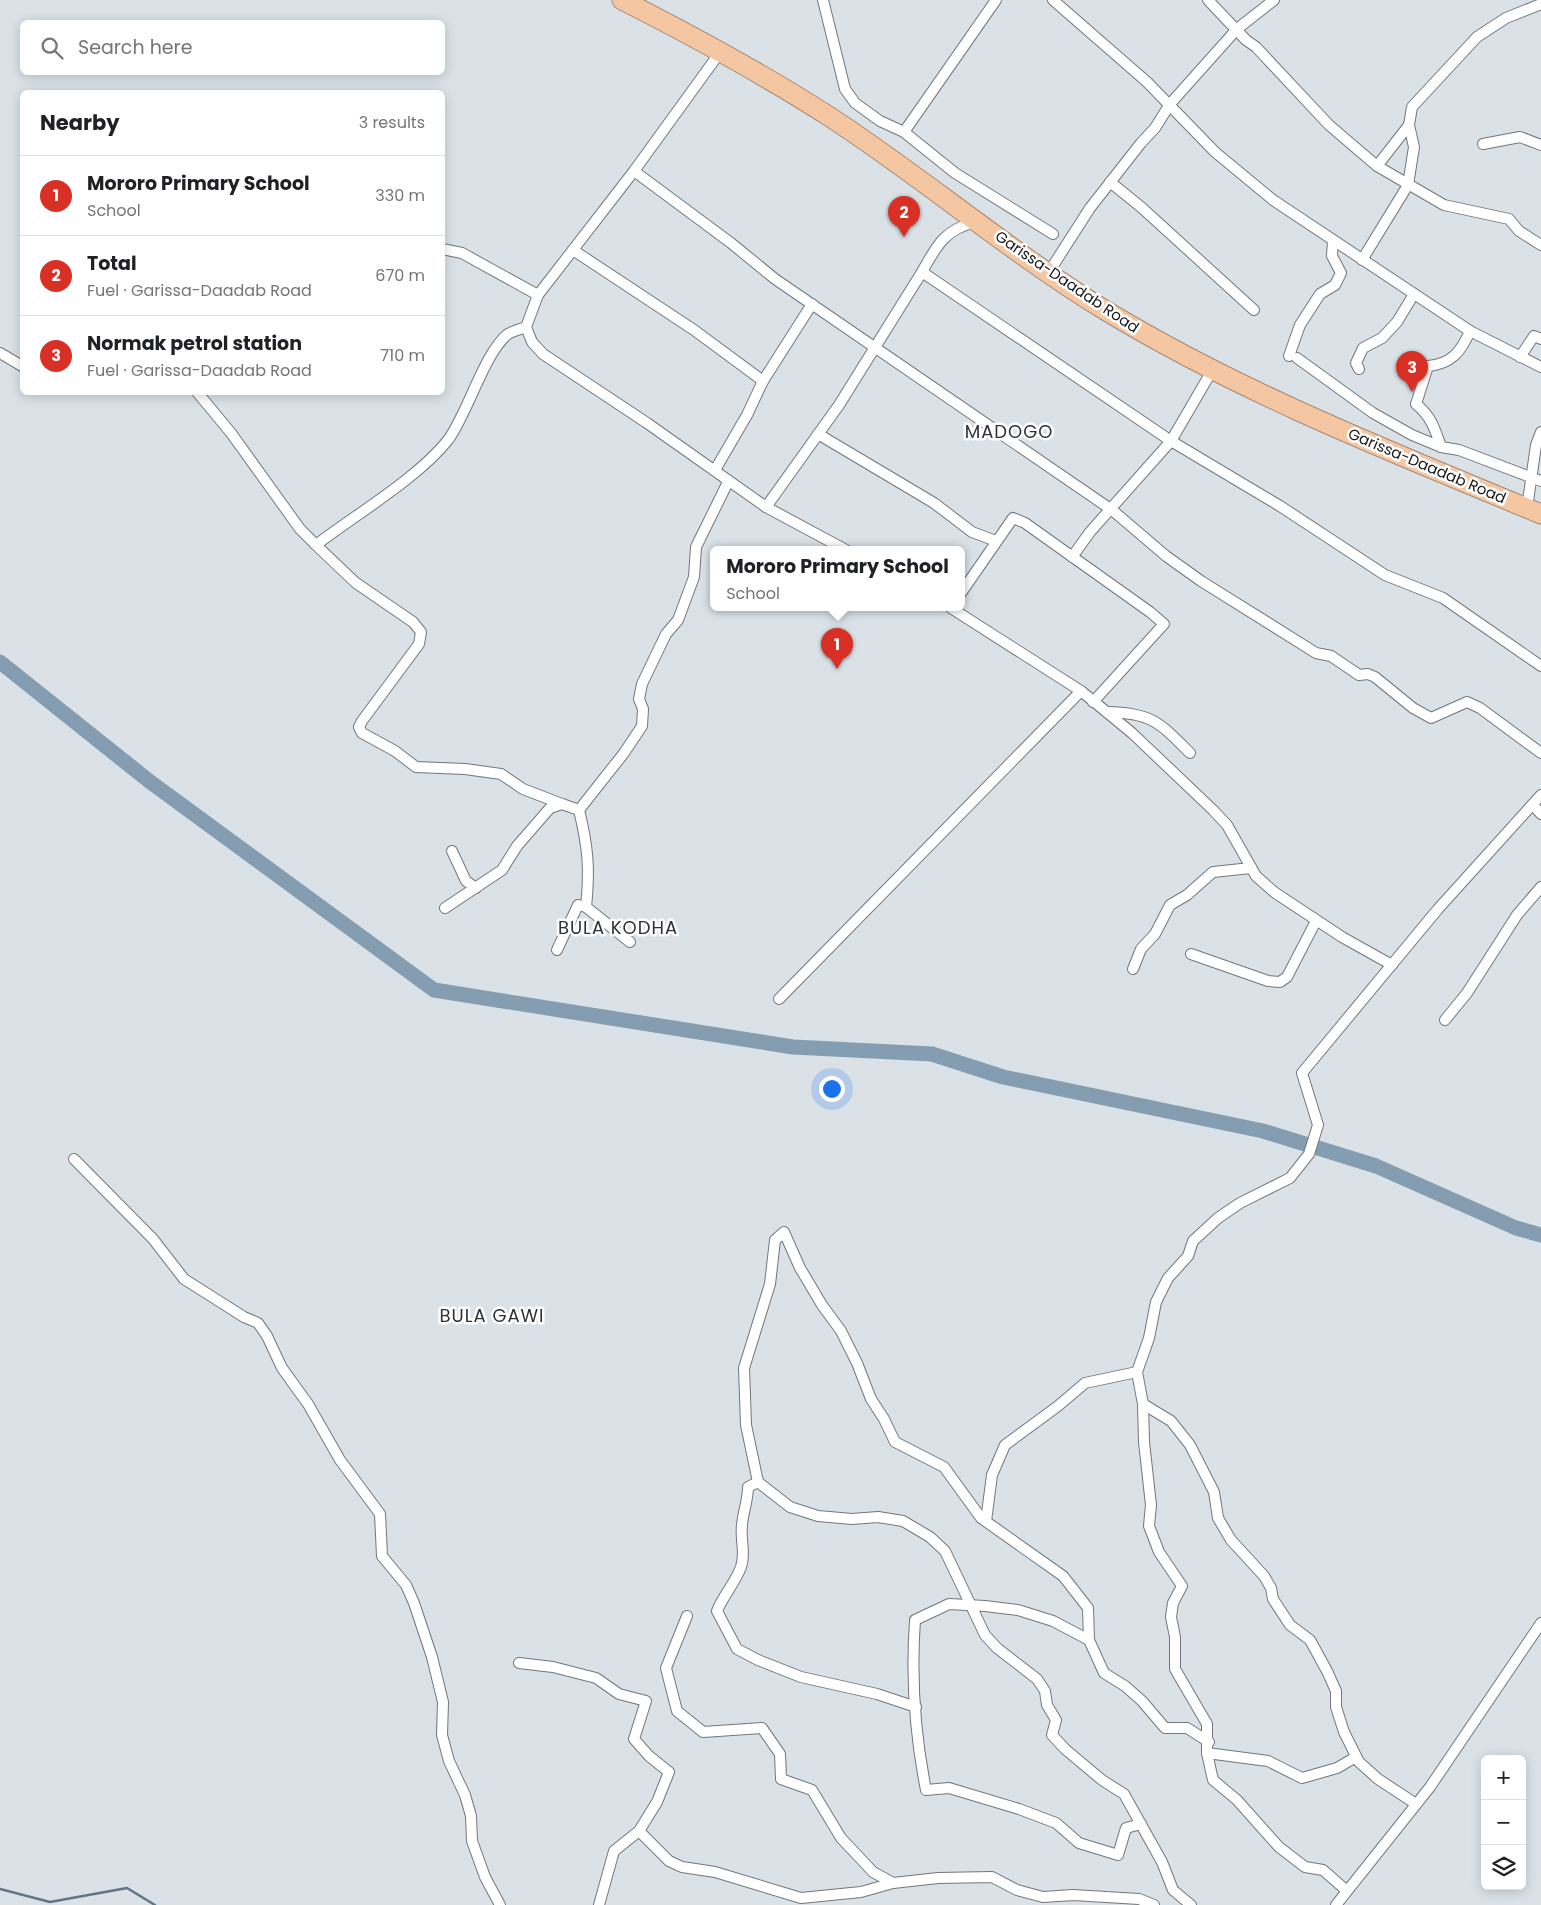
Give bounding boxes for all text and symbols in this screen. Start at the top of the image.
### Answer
search box [20,20,445,75]
icon: search [38,34,66,62]
text: Search here [78,34,192,61]
text: Nearby [40,108,120,137]
text: 3 results [359,111,425,134]
text: Mororo Primary School [87,170,310,197]
text: 1 [53,184,59,207]
text: 330 m [375,184,425,207]
pin: 2 [888,196,920,237]
text: School [87,199,141,222]
street label: Garissa-Daadab Road [991,225,1143,338]
text: Total [87,250,137,277]
text: 2 [51,264,61,287]
text: 670 m [375,264,425,287]
text: Fuel · Garissa-Daadab Road [87,279,312,302]
text: Normak petrol station [87,330,302,357]
text: 3 [51,344,61,367]
text: 710 m [380,344,425,367]
pin: 3 [1396,351,1428,392]
text: Fuel · Garissa-Daadab Road [87,359,312,382]
district label: MADOGO [965,419,1053,444]
street label: Garissa-Daadab Road [1345,423,1509,508]
popup [710,546,965,611]
text: Mororo Primary School [726,553,949,580]
text: School [726,582,780,605]
pin: 1 [821,628,853,669]
district label: BULA KODHA [558,915,678,940]
your location [819,1076,845,1102]
district label: BULA GAWI [439,1303,545,1328]
map controls [1481,1755,1526,1890]
button: + [1481,1755,1526,1800]
button: − [1481,1800,1526,1845]
button: layers [1481,1845,1526,1890]

